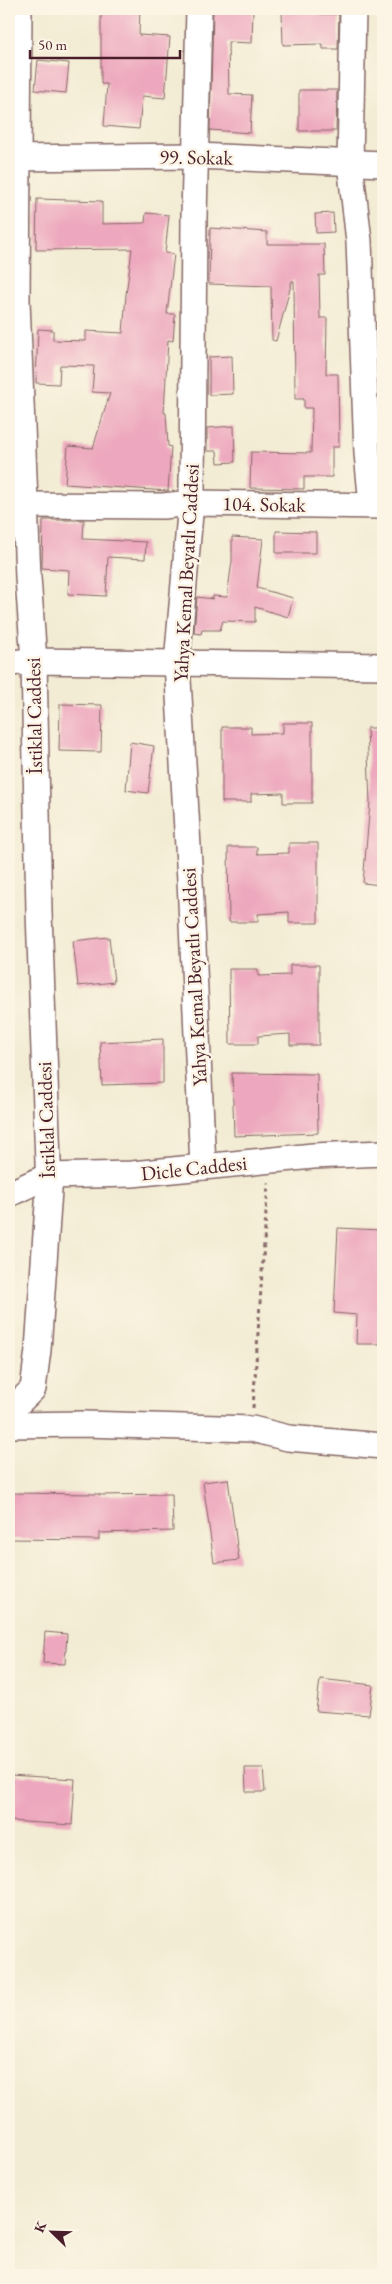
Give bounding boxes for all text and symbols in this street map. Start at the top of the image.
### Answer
scale bar [30,28,180,60]
text: 50 m [38,35,67,54]
street label: 99. Sokak [159,143,234,171]
street label: Yahya Kemal Beyatlı Caddesi [167,463,205,683]
street label: 104. Sokak [222,490,306,518]
street label: İstiklal Caddesi [20,657,48,775]
street label: Yahya Kemal Beyatlı Caddesi [175,867,213,1087]
street label: İstiklal Caddesi [31,1061,61,1179]
street label: Dicle Caddesi [140,1150,248,1186]
north arrow [28,2206,78,2256]
text: K [30,2218,51,2235]

